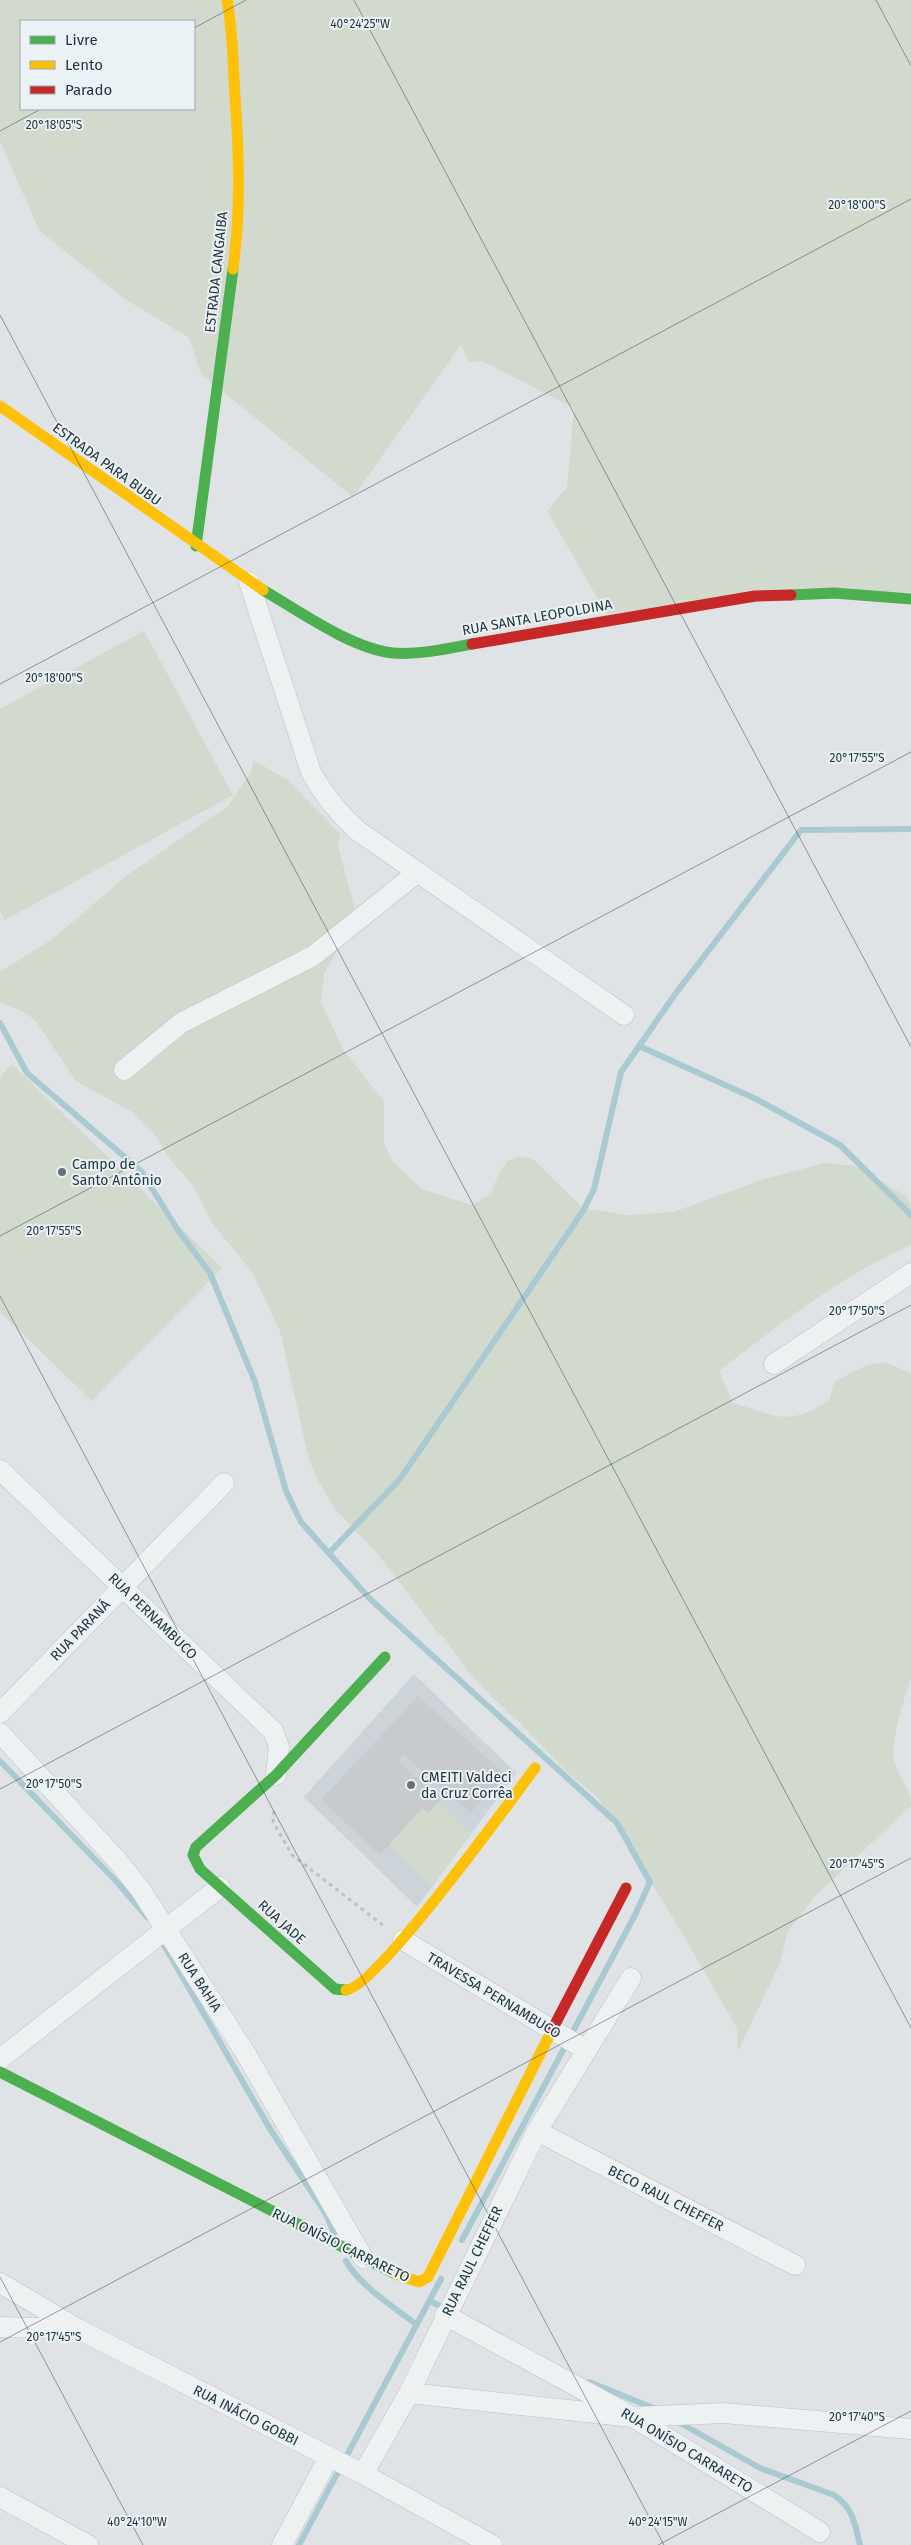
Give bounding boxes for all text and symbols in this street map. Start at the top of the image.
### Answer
text: 40°24'25"W [330,17,390,31]
legend [20,20,195,110]
text: Livre [65,31,98,49]
text: Lento [65,56,103,74]
text: Parado [65,81,112,99]
text: 20°18'05"S [26,118,83,132]
text: 20°18'00"S [828,198,886,212]
street label: ESTRADA CANGAIBA [202,211,231,334]
street label: ESTRADA PARA BUBU [49,419,164,510]
street label: RUA SANTA LEOPOLDINA [461,596,613,639]
text: 20°18'00"S [25,671,83,685]
text: 20°17'55"S [829,751,885,765]
place label: Campo de Santo Antônio [72,1156,162,1189]
marker: Campo de Santo Antônio [56,1166,68,1178]
text: 20°17'55"S [26,1224,82,1238]
text: 20°17'50"S [829,1304,886,1318]
street label: RUA PERNAMBUCO [105,1570,201,1663]
street label: RUA PARANÁ [46,1595,114,1665]
place label: CMEITI Valdeci da Cruz Corrêa [421,1769,513,1802]
text: 20°17'50"S [26,1777,83,1791]
marker: CMEITI Valdeci da Cruz Corrêa [405,1779,417,1791]
text: 20°17'45"S [830,1857,885,1871]
street label: RUA JADE [254,1897,309,1948]
street label: RUA BAHIA [174,1949,225,2015]
street label: TRAVESSA PERNAMBUCO [424,1949,564,2042]
street label: BECO RAUL CHEFFER [605,2162,727,2235]
street label: RUA RAUL CHEFFER [438,2203,507,2319]
street label: RUA ONÍSIO CARRARETO [269,2204,413,2286]
text: 20°17'45"S [27,2330,82,2344]
street label: RUA INÁCIO GOBBI [190,2381,302,2449]
street label: RUA ONÍSIO CARRARETO [618,2403,756,2497]
text: 20°17'40"S [829,2410,885,2424]
text: 40°24'10"W [107,2515,167,2529]
text: 40°24'15"W [629,2515,688,2529]

